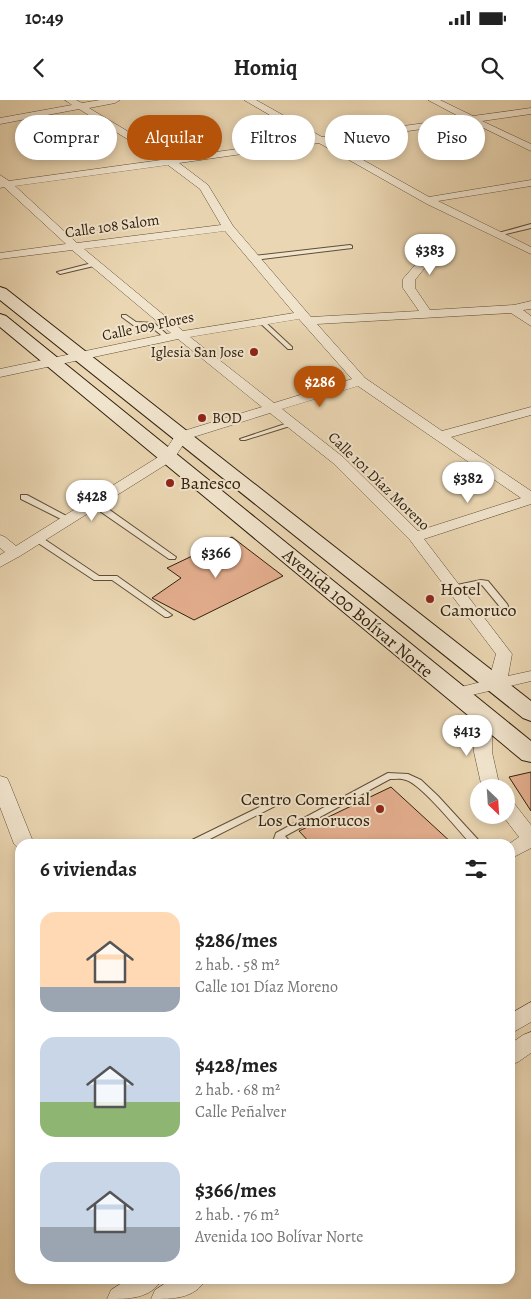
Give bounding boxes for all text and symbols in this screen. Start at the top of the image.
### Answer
text: 10:49 [25,5,64,31]
text: Homiq [234,53,297,83]
icon: back [25,54,53,82]
icon: search [478,54,506,82]
chip: Comprar [15,115,117,160]
chip: Alquilar [127,115,222,160]
chip: Filtros [232,115,315,160]
chip: Nuevo [325,115,408,160]
chip: Piso [418,115,485,160]
street label: Calle 108 Salom [64,209,161,243]
pin: $383 [400,234,460,276]
text: $383 [416,239,444,261]
street label: Calle 109 Flores [100,307,196,345]
place label: Iglesia San Jose [150,342,244,362]
marker: Iglesia San Jose [248,346,260,358]
pin: $286 [290,366,350,408]
text: $286 [305,371,335,393]
place label: BOD [212,408,242,428]
marker: BOD [196,412,208,424]
street label: Calle 101 Díaz Moreno [324,427,434,535]
pin: $382 [438,462,498,504]
text: $382 [453,467,483,489]
place label: Banesco [180,471,241,495]
marker: Banesco [164,477,176,489]
pin: $428 [62,480,122,522]
text: $428 [77,485,107,507]
pin: $366 [186,536,246,579]
text: $366 [201,542,231,564]
street label: Avenida 100 Bolívar Norte [277,542,438,683]
place label: Hotel Camoruco [440,577,517,622]
marker: Hotel Camoruco [424,593,436,605]
pin: $413 [437,714,497,757]
text: $413 [453,720,481,742]
north arrow [470,779,515,824]
map controls [470,779,515,824]
place label: Centro Comercial Los Camorucos [241,787,371,832]
marker: Centro Comercial Los Camorucos [374,803,386,815]
text: 6 viviendas [40,855,137,883]
icon: filters [462,855,490,883]
text: $286/mes [195,926,278,954]
icon: home [80,932,140,992]
text: 2 hab. · 58 m² [195,954,280,976]
text: Calle 101 Díaz Moreno [195,976,338,998]
text: $428/mes [195,1051,278,1079]
icon: home [80,1057,140,1117]
text: 2 hab. · 68 m² [195,1079,280,1101]
text: Calle Peñalver [195,1101,286,1123]
text: $366/mes [195,1176,276,1204]
icon: home [80,1182,140,1242]
text: 2 hab. · 76 m² [195,1204,279,1226]
text: Avenida 100 Bolívar Norte [195,1226,363,1248]

